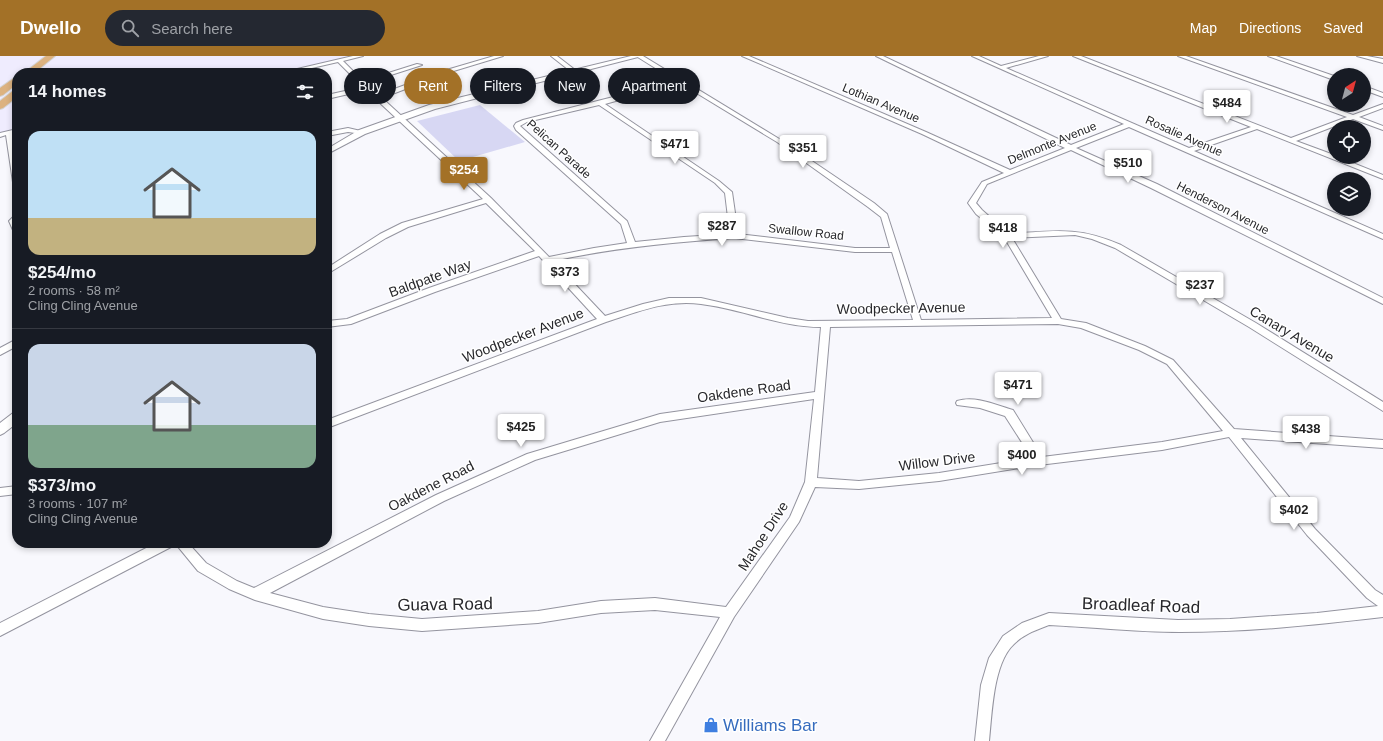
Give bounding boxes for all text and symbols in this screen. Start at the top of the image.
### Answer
search box [105,10,385,46]
text: Dwello [20,17,81,38]
icon: search [119,17,141,39]
text: Search here [151,20,233,37]
text: Map [1190,20,1217,36]
text: Directions [1239,20,1301,36]
text: Saved [1323,20,1363,36]
chip: Buy [344,68,396,104]
chip: Rent [404,68,462,104]
chip: Filters [470,68,536,104]
chip: New [544,68,600,104]
chip: Apartment [608,68,700,104]
north arrow [1327,68,1371,112]
map controls [1327,68,1371,216]
street label: Lothian Avenue [840,80,922,126]
icon: filters [294,81,316,103]
text: 14 homes [28,82,106,101]
pin: $484 [1203,90,1251,124]
text: $484 [1213,95,1241,110]
street label: Rosalie Avenue [1143,113,1225,159]
street label: Pelican Parade [524,117,594,182]
street label: Delmonte Avenue [1006,119,1099,167]
button: locate [1327,120,1371,164]
pin: $471 [651,131,699,165]
pin: $351 [779,135,827,169]
text: $471 [661,136,689,151]
text: $351 [789,140,817,155]
pin: $510 [1104,150,1152,184]
text: $510 [1114,155,1142,170]
icon: home [136,157,208,229]
pin: $254 [440,157,488,191]
text: $254 [450,162,478,177]
button: layers [1327,172,1371,216]
street label: Henderson Avenue [1174,179,1272,238]
pin: $287 [698,213,746,247]
pin: $418 [979,215,1027,249]
text: $287 [708,218,736,233]
text: $418 [989,220,1017,235]
street label: Swallow Road [767,221,845,243]
street label: Baldpate Way [387,256,473,300]
pin: $373 [541,259,589,293]
text: $254/mo [28,263,96,282]
text: $373 [551,264,579,279]
pin: $237 [1176,272,1224,306]
text: $237 [1186,277,1214,292]
text: 2 rooms · 58 m² [28,283,120,298]
text: Cling Cling Avenue [28,298,138,313]
street label: Woodpecker Avenue [837,299,966,317]
street label: Canary Avenue [1247,303,1337,366]
street label: Woodpecker Avenue [460,304,586,366]
icon: home [136,370,208,442]
pin: $471 [994,372,1042,406]
street label: Oakdene Road [696,377,792,405]
text: $471 [1004,377,1032,392]
pin: $425 [497,414,545,448]
pin: $438 [1282,416,1330,450]
text: $425 [507,419,535,434]
text: $438 [1292,421,1320,436]
pin: $400 [998,442,1046,476]
text: $400 [1008,447,1036,462]
street label: Willow Drive [898,448,976,474]
street label: Oakdene Road [385,457,477,515]
text: $373/mo [28,476,96,495]
text: 3 rooms · 107 m² [28,496,127,511]
pin: $402 [1270,497,1318,531]
street label: Mahoe Drive [735,498,791,574]
text: $402 [1280,502,1308,517]
text: Cling Cling Avenue [28,511,138,526]
street label: Guava Road [397,594,493,615]
street label: Broadleaf Road [1082,594,1200,617]
shop icon: Williams Bar [702,716,720,734]
place label: Williams Bar [723,716,818,735]

